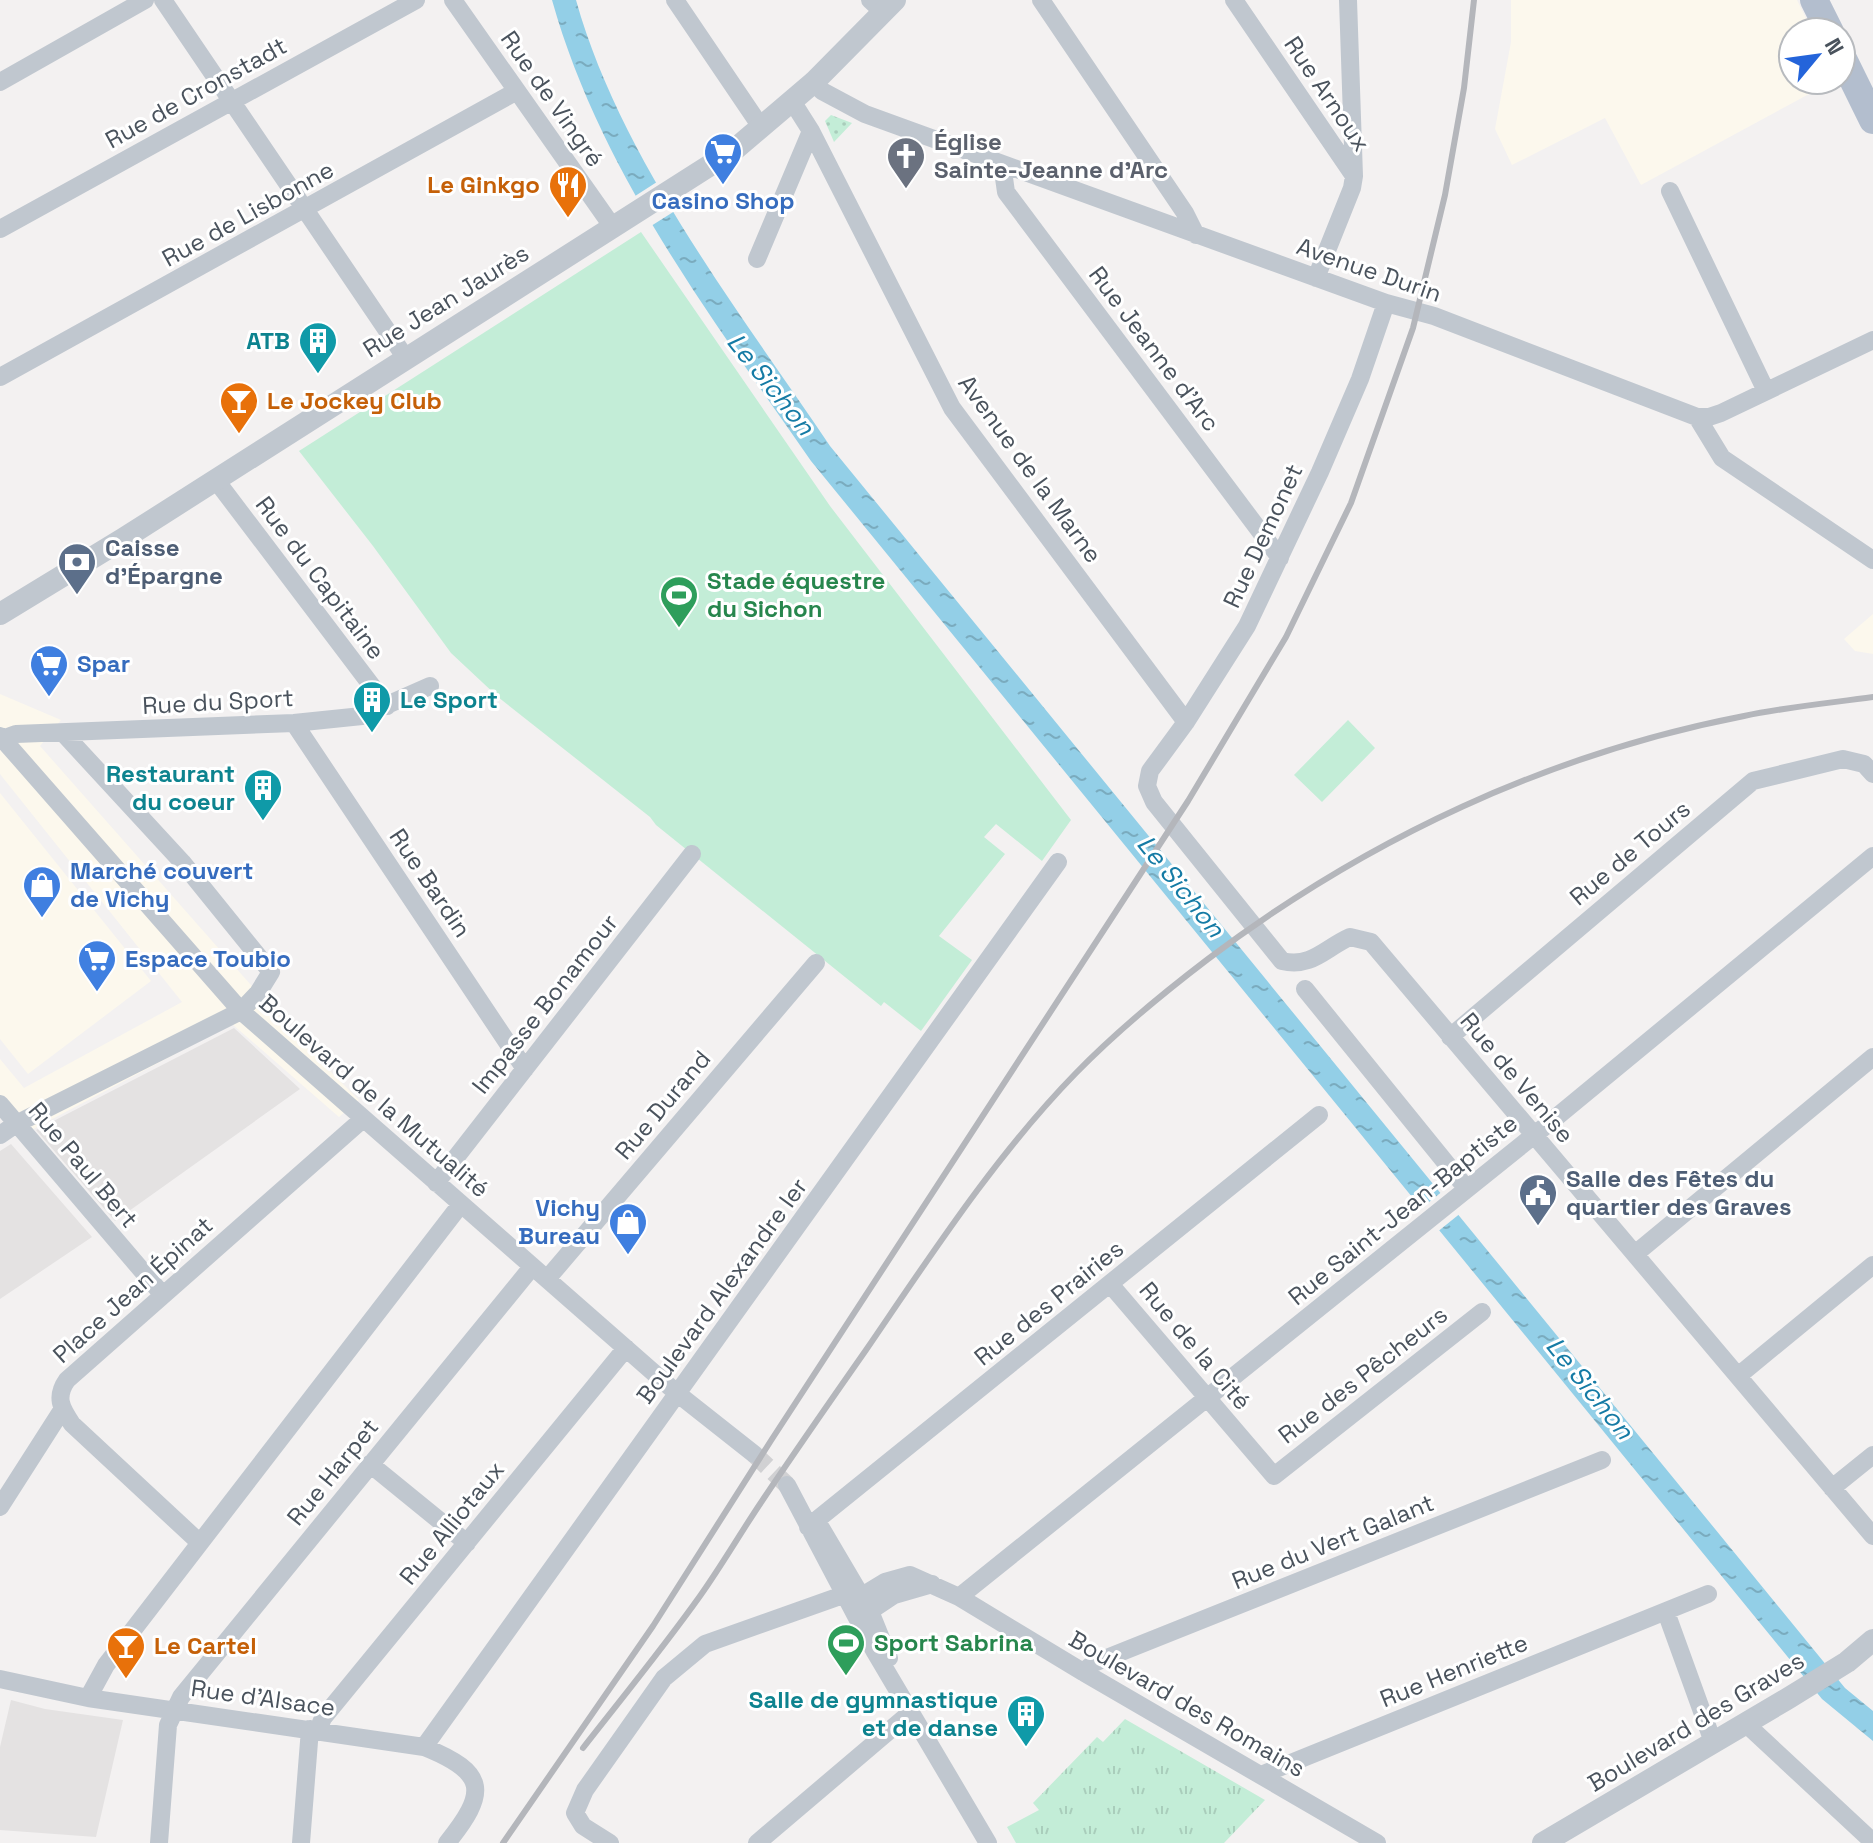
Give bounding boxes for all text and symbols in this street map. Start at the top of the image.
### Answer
north arrow [1777,16,1857,96]
street label: Rue de Vingré [494,25,611,173]
street label: Rue de Cronstadt [99,30,292,155]
street label: Rue Arnoux [1278,30,1377,157]
text: N [1819,33,1850,60]
place label: Église Sainte-Jeanne d'Arc [934,126,1168,185]
supermarket icon: Casino Shop [702,131,744,186]
church icon: Église Sainte-Jeanne d'Arc [885,135,927,190]
street label: Rue de Lisbonne [156,154,339,274]
restaurant icon: Le Ginkgo [547,164,589,219]
place label: Le Ginkgo [427,169,540,200]
place label: Casino Shop [651,185,795,216]
street label: Avenue Durin [1293,230,1446,309]
street label: Rue Jean Jaurès [357,237,535,364]
street label: Rue Jeanne d'Arc [1082,260,1227,438]
building icon: ATB [297,320,339,375]
place label: ATB [246,325,290,356]
water label: Le Sichon [719,326,823,443]
street label: Avenue de la Marne [952,369,1109,569]
bar icon: Le Jockey Club [218,380,260,435]
place label: Le Jockey Club [267,385,442,416]
street label: Rue Demonet [1216,459,1309,613]
street label: Rue du Capitaine [249,490,392,666]
place label: Caisse d'Épargne [105,532,223,591]
bank icon: Caisse d'Épargne [56,541,98,596]
place label: Stade équestre du Sichon [707,565,885,624]
sports icon: Stade équestre du Sichon [658,574,700,629]
supermarket icon: Spar [28,643,70,698]
place label: Spar [77,648,130,679]
building icon: Le Sport [351,679,393,734]
street label: Rue du Sport [141,682,294,721]
place label: Le Sport [400,684,498,715]
place label: Restaurant du coeur [106,758,235,817]
building icon: Restaurant du coeur [242,767,284,822]
street label: Rue de Tours [1563,793,1696,912]
street label: Rue Bardin [383,822,478,943]
water label: Le Sichon [1129,828,1233,945]
place label: Marché couvert de Vichy [70,855,254,914]
shop icon: Marché couvert de Vichy [21,864,63,919]
street label: Impasse Bonamour [465,908,624,1100]
supermarket icon: Espace Toubio [76,938,118,993]
place label: Espace Toubio [125,943,291,974]
street label: Boulevard de la Mutualité [253,987,496,1204]
street label: Rue de Venise [1454,1006,1581,1149]
street label: Rue Durand [608,1044,717,1166]
street label: Rue Paul Bert [22,1095,145,1234]
street label: Rue Saint-Jean-Baptiste [1282,1107,1524,1312]
place label: Salle des Fêtes du quartier des Graves [1566,1163,1792,1222]
street label: Boulevard Alexandre Ier [629,1172,814,1410]
public building icon: Salle des Fêtes du quartier des Graves [1517,1172,1559,1227]
place label: Vichy Bureau [518,1192,600,1251]
shop icon: Vichy Bureau [607,1201,649,1256]
street label: Place Jean Épinat [46,1210,219,1370]
street label: Rue des Prairies [968,1233,1130,1372]
street label: Rue de la Cité [1133,1275,1258,1416]
street label: Rue des Pêcheurs [1272,1299,1454,1450]
water label: Le Sichon [1538,1330,1642,1447]
street label: Rue Harpet [280,1412,385,1532]
street label: Rue Alliotaux [392,1454,511,1591]
street label: Rue du Vert Galant [1227,1487,1438,1596]
sports icon: Sport Sabrina [825,1622,867,1677]
street label: Boulevard des Romains [1064,1623,1311,1784]
bar icon: Le Cartel [105,1625,147,1680]
place label: Sport Sabrina [874,1627,1033,1658]
street label: Rue Henriette [1375,1627,1532,1714]
place label: Le Cartel [154,1630,257,1661]
street label: Boulevard des Graves [1582,1645,1810,1798]
street label: Rue d'Alsace [189,1672,337,1723]
place label: Salle de gymnastique et de danse [749,1684,998,1743]
building icon: Salle de gymnastique et de danse [1005,1693,1047,1748]

